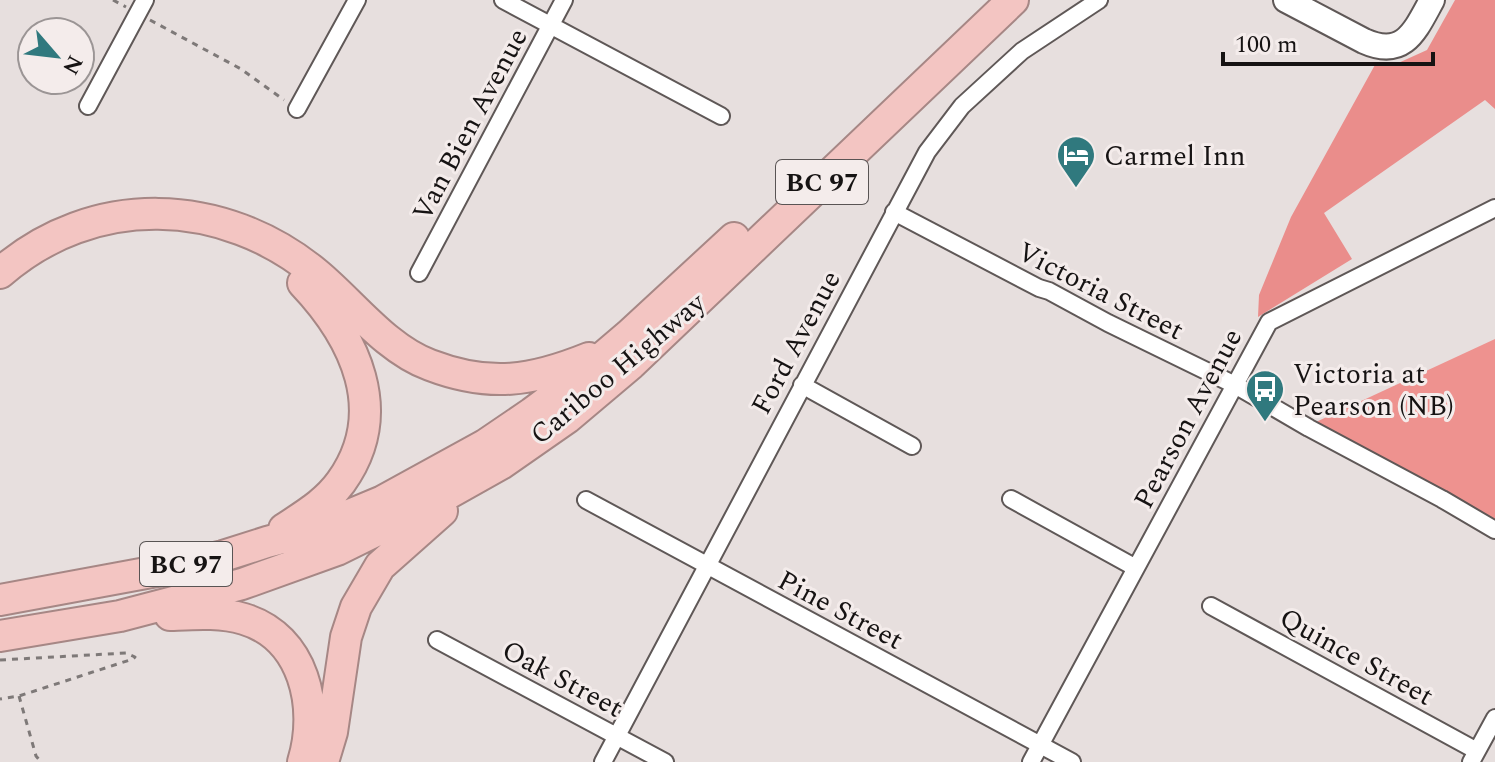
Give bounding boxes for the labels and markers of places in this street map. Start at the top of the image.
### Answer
hotel icon: Carmel Inn [1055,134,1097,189]
place label: Carmel Inn [1104,135,1246,178]
place label: Victoria at Pearson (NB) [1293,353,1454,428]
bus stop icon: Victoria at Pearson (NB) [1244,368,1286,423]

